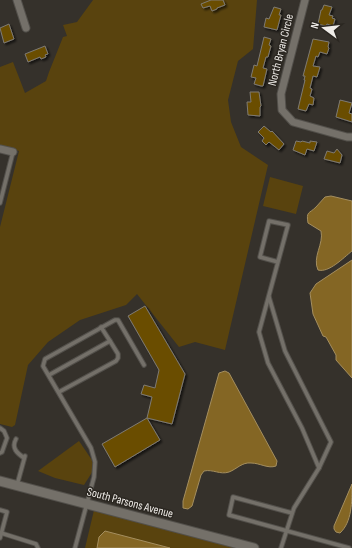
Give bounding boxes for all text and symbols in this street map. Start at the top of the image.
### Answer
north arrow [304,8,344,48]
street label: North Bryan Circle [265,12,297,88]
text: N [308,21,322,30]
street label: South Parsons Avenue [85,484,175,522]

